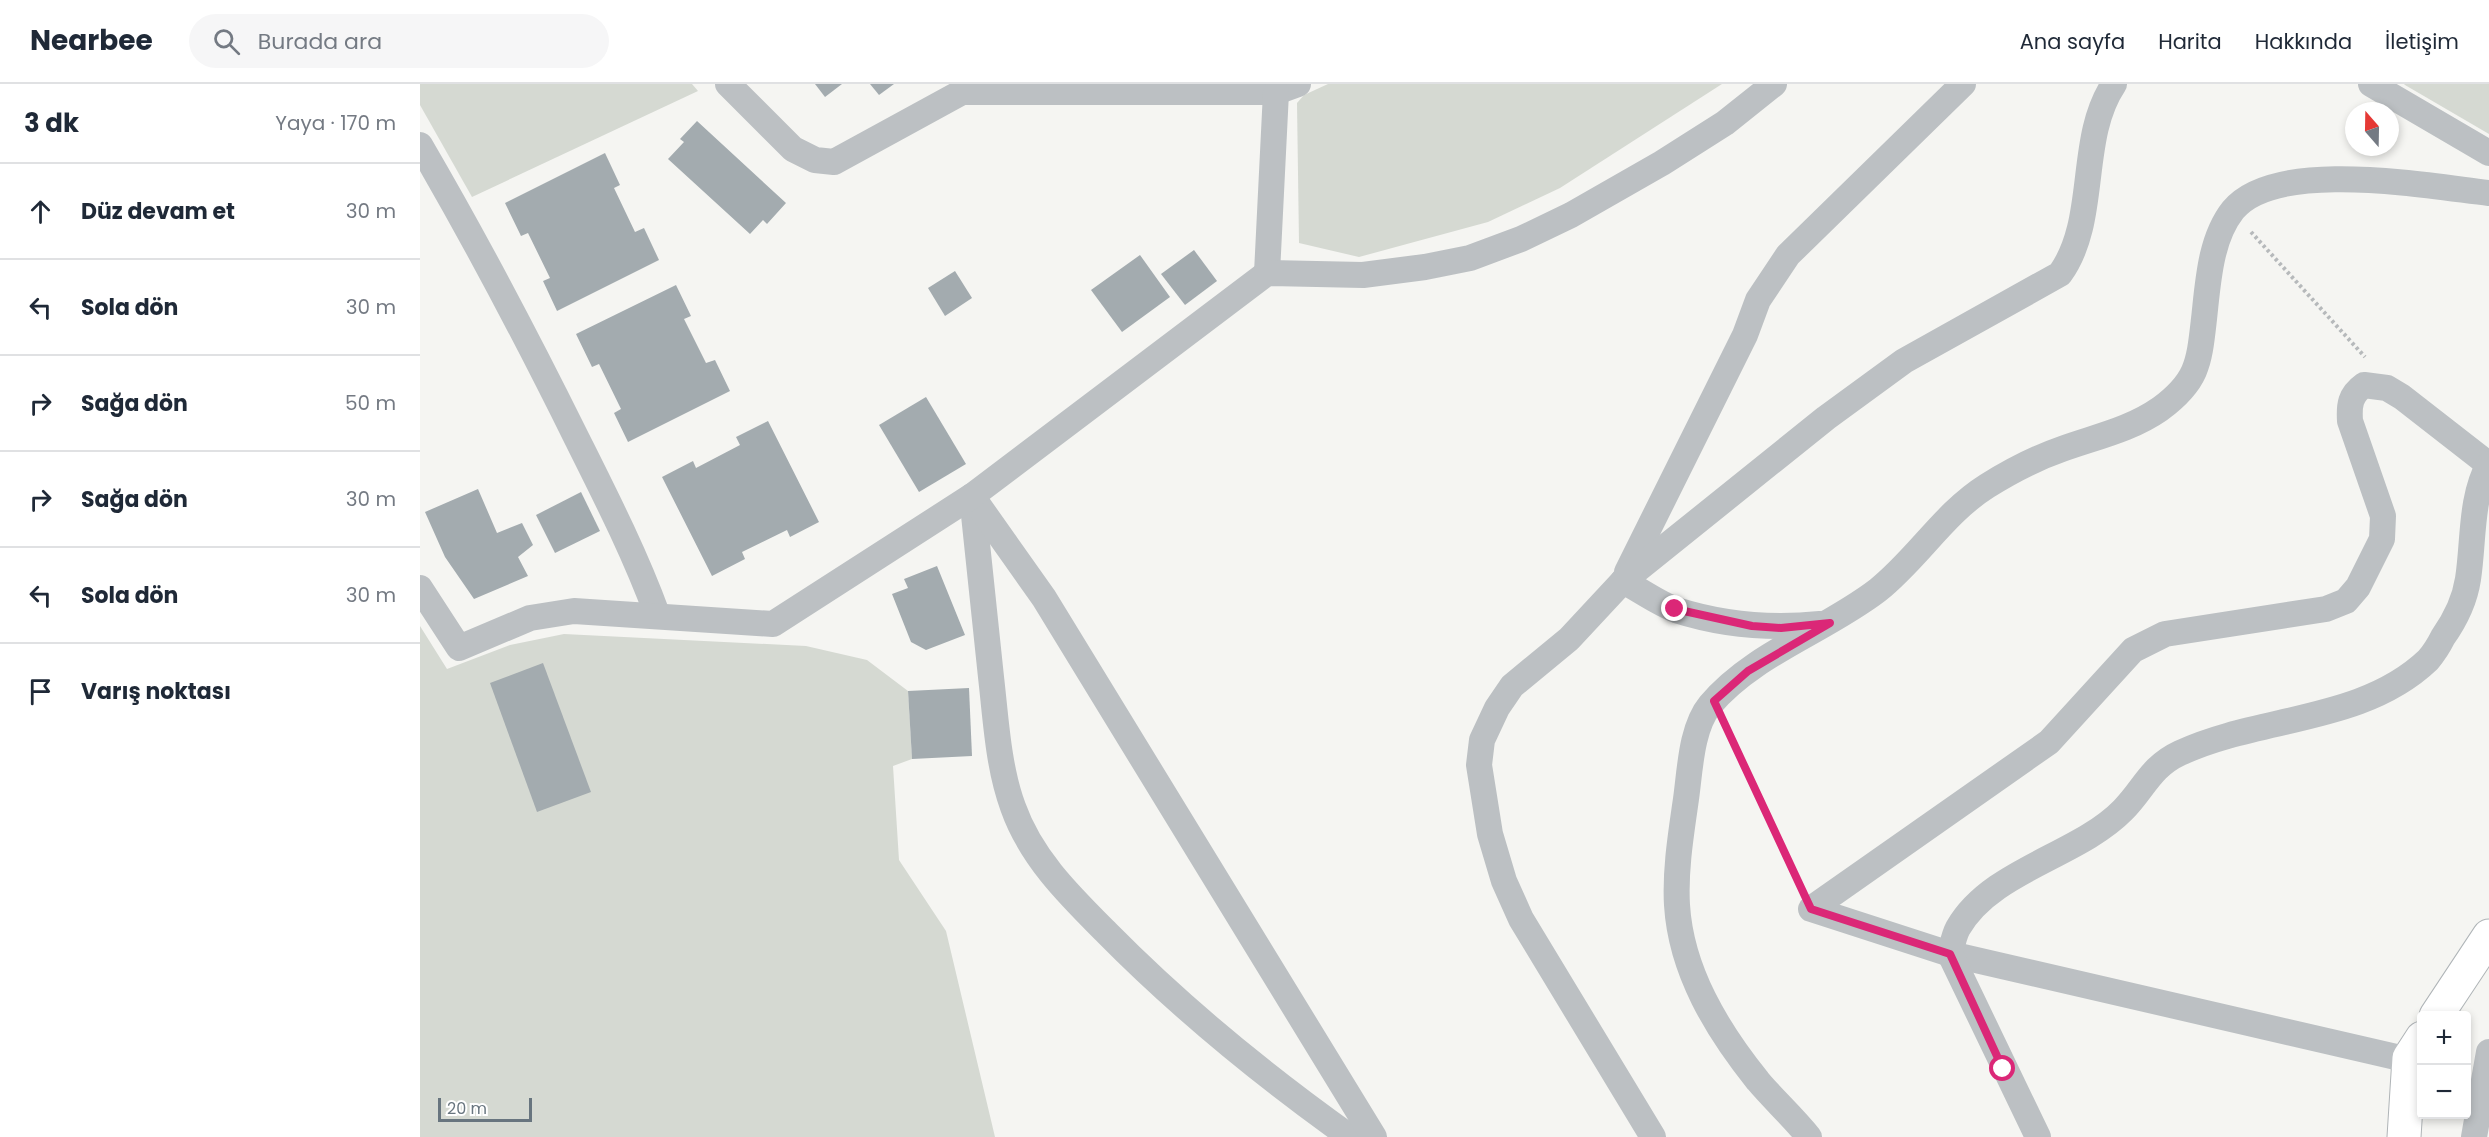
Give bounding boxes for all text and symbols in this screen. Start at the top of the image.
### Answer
search box [189,14,609,68]
text: Nearbee [30,21,153,60]
icon: search [210,25,243,58]
text: Burada ara [258,26,382,57]
text: Ana sayfa [2020,27,2125,56]
text: Harita [2158,27,2222,56]
text: Hakkında [2255,27,2352,56]
text: İletişim [2385,27,2459,56]
north arrow [2345,102,2399,156]
text: 3 dk [24,105,79,141]
text: Yaya · 170 m [275,109,396,137]
icon: ahead [24,195,57,228]
text: Düz devam et [81,196,235,227]
text: 30 m [346,197,396,225]
icon: left [24,291,57,324]
text: Sola dön [81,292,178,323]
text: 30 m [346,293,396,321]
icon: right [24,387,57,420]
text: Sağa dön [81,388,188,419]
text: 50 m [345,389,396,417]
icon: right [24,483,57,516]
text: Sağa dön [81,484,188,515]
text: 30 m [346,485,396,513]
icon: left [24,579,57,612]
text: Sola dön [81,580,178,611]
text: 30 m [346,581,396,609]
route end [1661,595,1687,621]
icon: arrive [24,675,57,708]
text: Varış noktası [81,676,231,707]
map controls [2417,1011,2471,1119]
button: + [2417,1011,2471,1065]
route start [1989,1055,2015,1081]
button: − [2417,1065,2471,1119]
scale bar [438,1095,532,1122]
text: 20 m [447,1097,487,1120]

